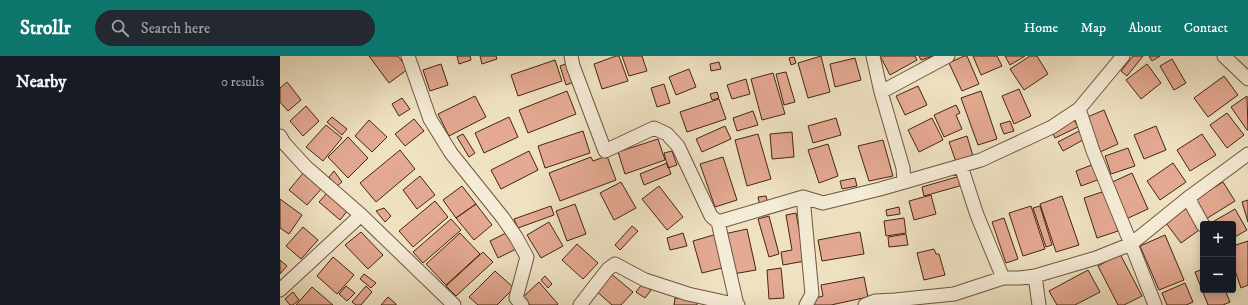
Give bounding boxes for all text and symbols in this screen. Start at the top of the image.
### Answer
search box [95,10,375,46]
text: Strollr [20,17,71,40]
icon: search [109,17,131,39]
text: Search here [141,19,210,38]
text: Home [1024,19,1058,37]
text: Map [1080,19,1106,37]
text: About [1128,19,1162,37]
text: Contact [1184,19,1228,37]
text: Nearby [16,71,66,93]
text: 0 results [221,74,264,90]
map controls [1200,221,1236,293]
button: + [1200,221,1236,257]
button: − [1200,257,1236,293]

